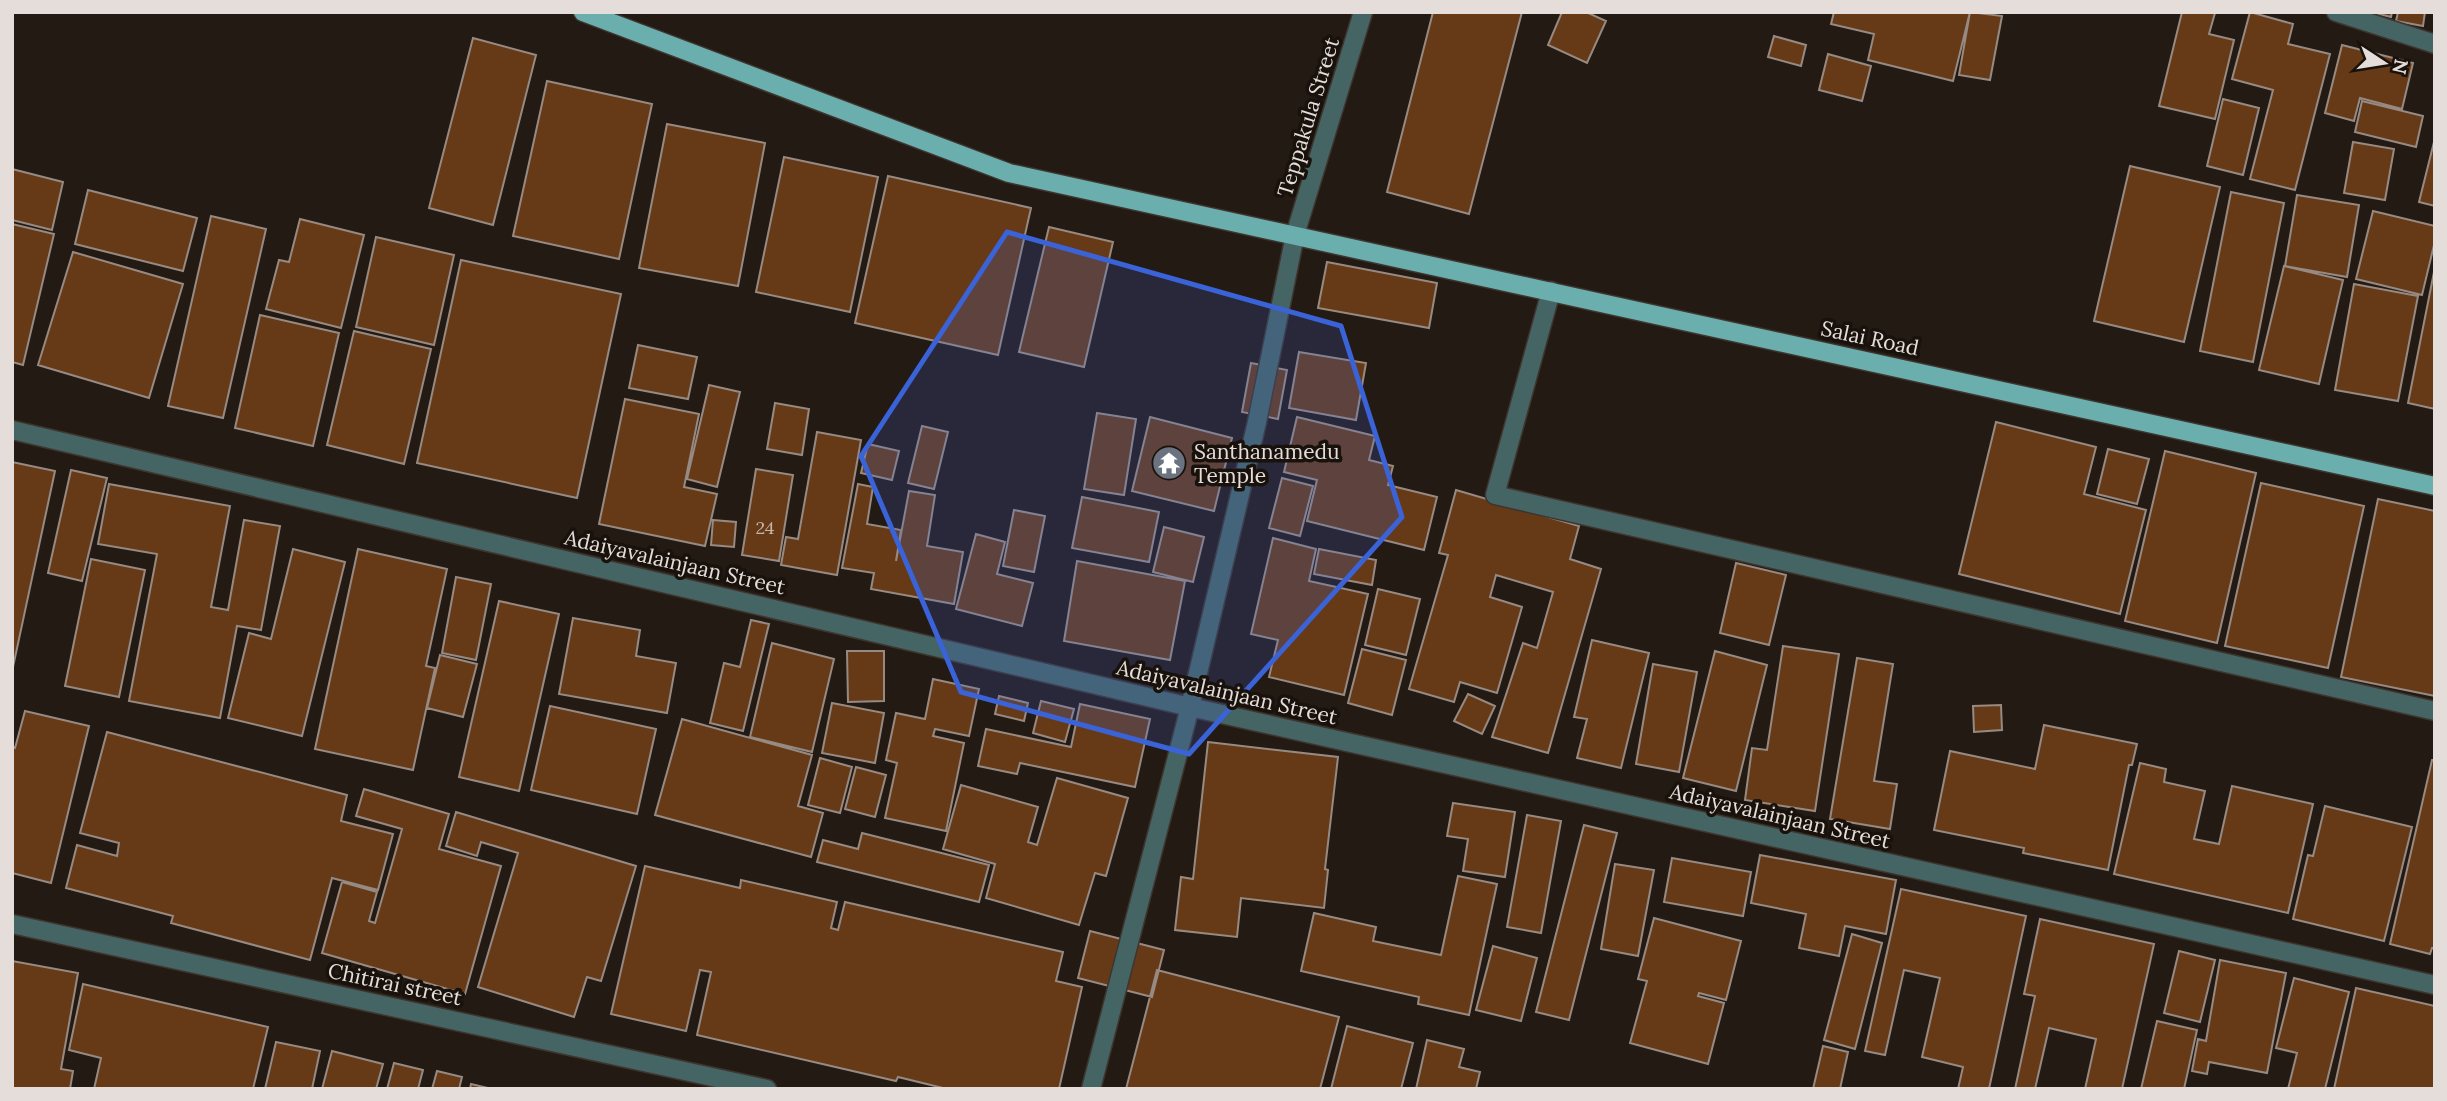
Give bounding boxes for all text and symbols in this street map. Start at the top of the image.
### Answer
north arrow [2349,28,2419,98]
street label: Teppakula Street [1271,33,1345,200]
text: N [2387,57,2414,77]
street label: Salai Road [1819,314,1921,362]
place label: Santhanamedu Temple [1194,438,1340,489]
temple icon: Santhanamedu Temple [1150,444,1188,482]
house number: 24 [755,516,775,539]
street label: Adaiyavalainjaan Street [561,523,789,601]
street label: Adaiyavalainjaan Street [1113,653,1341,731]
street label: Adaiyavalainjaan Street [1666,777,1894,855]
street label: Chitirai street [326,957,465,1012]

